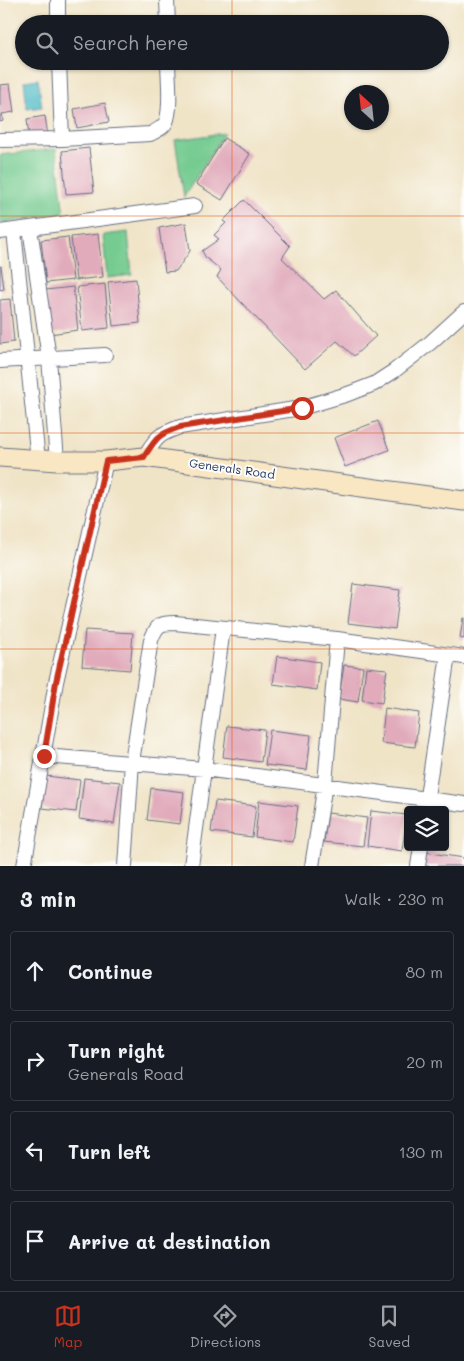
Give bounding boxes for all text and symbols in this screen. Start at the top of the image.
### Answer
search box [15,15,449,70]
icon: search [33,29,61,57]
text: Search here [73,30,189,55]
north arrow [344,85,389,130]
route start [291,397,314,420]
street label: Generals Road [188,454,276,482]
route end [33,745,56,768]
map controls [404,806,449,851]
button: layers [404,806,449,851]
text: 3 min [20,885,76,912]
text: Walk · 230 m [344,888,444,909]
icon: ahead [21,957,49,985]
text: Continue [68,959,153,984]
text: 80 m [406,961,443,982]
text: Turn right [68,1038,165,1063]
icon: right [21,1047,49,1075]
text: 20 m [406,1051,443,1072]
text: Generals Road [68,1063,183,1084]
icon: left [21,1137,49,1165]
text: Turn left [68,1139,151,1164]
text: 130 m [399,1141,443,1162]
icon: arrive [21,1227,49,1255]
text: Arrive at destination [68,1229,271,1254]
tab: Map [54,1302,82,1351]
tab: Directions [190,1302,261,1351]
tab: Saved [369,1302,410,1351]

